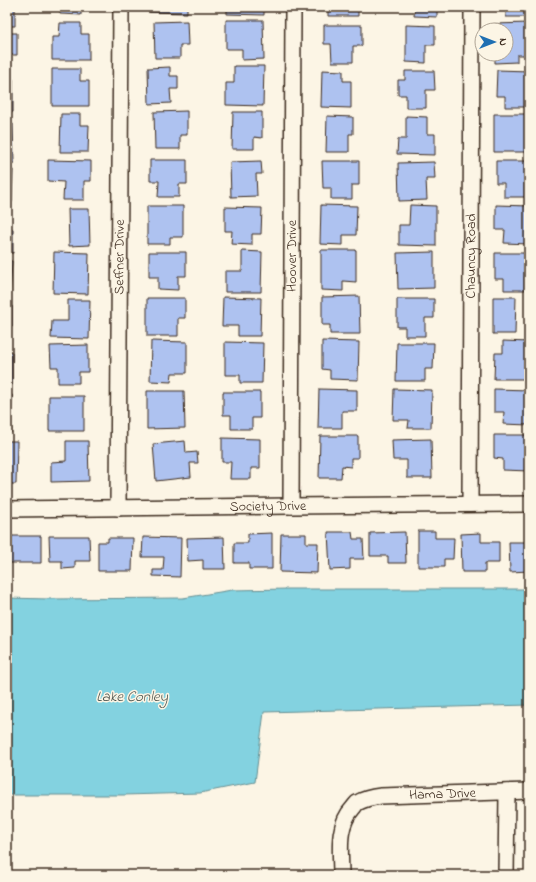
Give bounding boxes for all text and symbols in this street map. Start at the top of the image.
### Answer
north arrow [474,22,514,62]
text: N [495,38,511,46]
street label: Chauncy Road [460,213,483,298]
street label: Seffner Drive [109,219,130,295]
street label: Hoover Drive [281,219,303,292]
street label: Society Drive [230,495,307,518]
water label: Lake Conley [96,686,169,709]
street label: Hama Drive [409,782,477,806]

